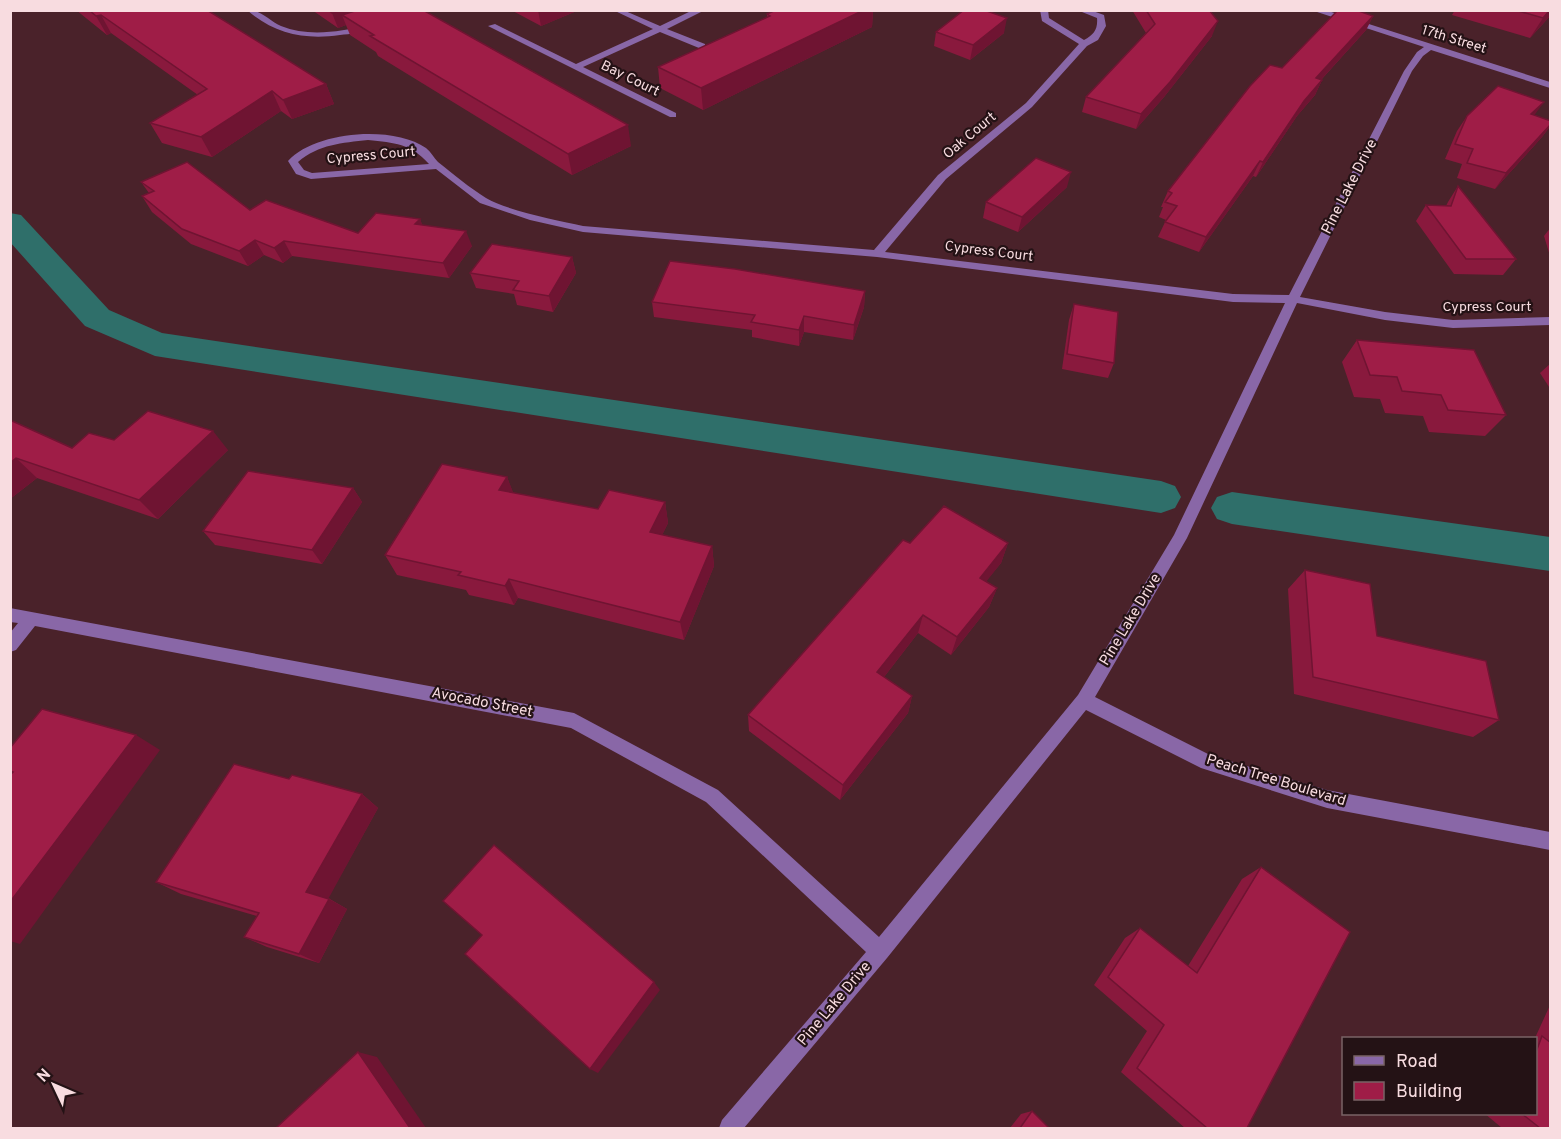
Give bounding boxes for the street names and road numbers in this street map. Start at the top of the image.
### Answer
street label: 17th Street [1420,22,1488,58]
street label: Bay Court [598,58,662,100]
street label: Oak Court [940,109,1000,163]
street label: Pine Lake Drive [1318,136,1382,238]
street label: Cypress Court [326,144,416,168]
street label: Cypress Court [944,238,1034,266]
street label: Cypress Court [1442,299,1532,316]
street label: Pine Lake Drive [1096,570,1166,670]
street label: Avocado Street [430,684,534,722]
street label: Peach Tree Boulevard [1204,751,1348,811]
street label: Pine Lake Drive [794,958,876,1050]

